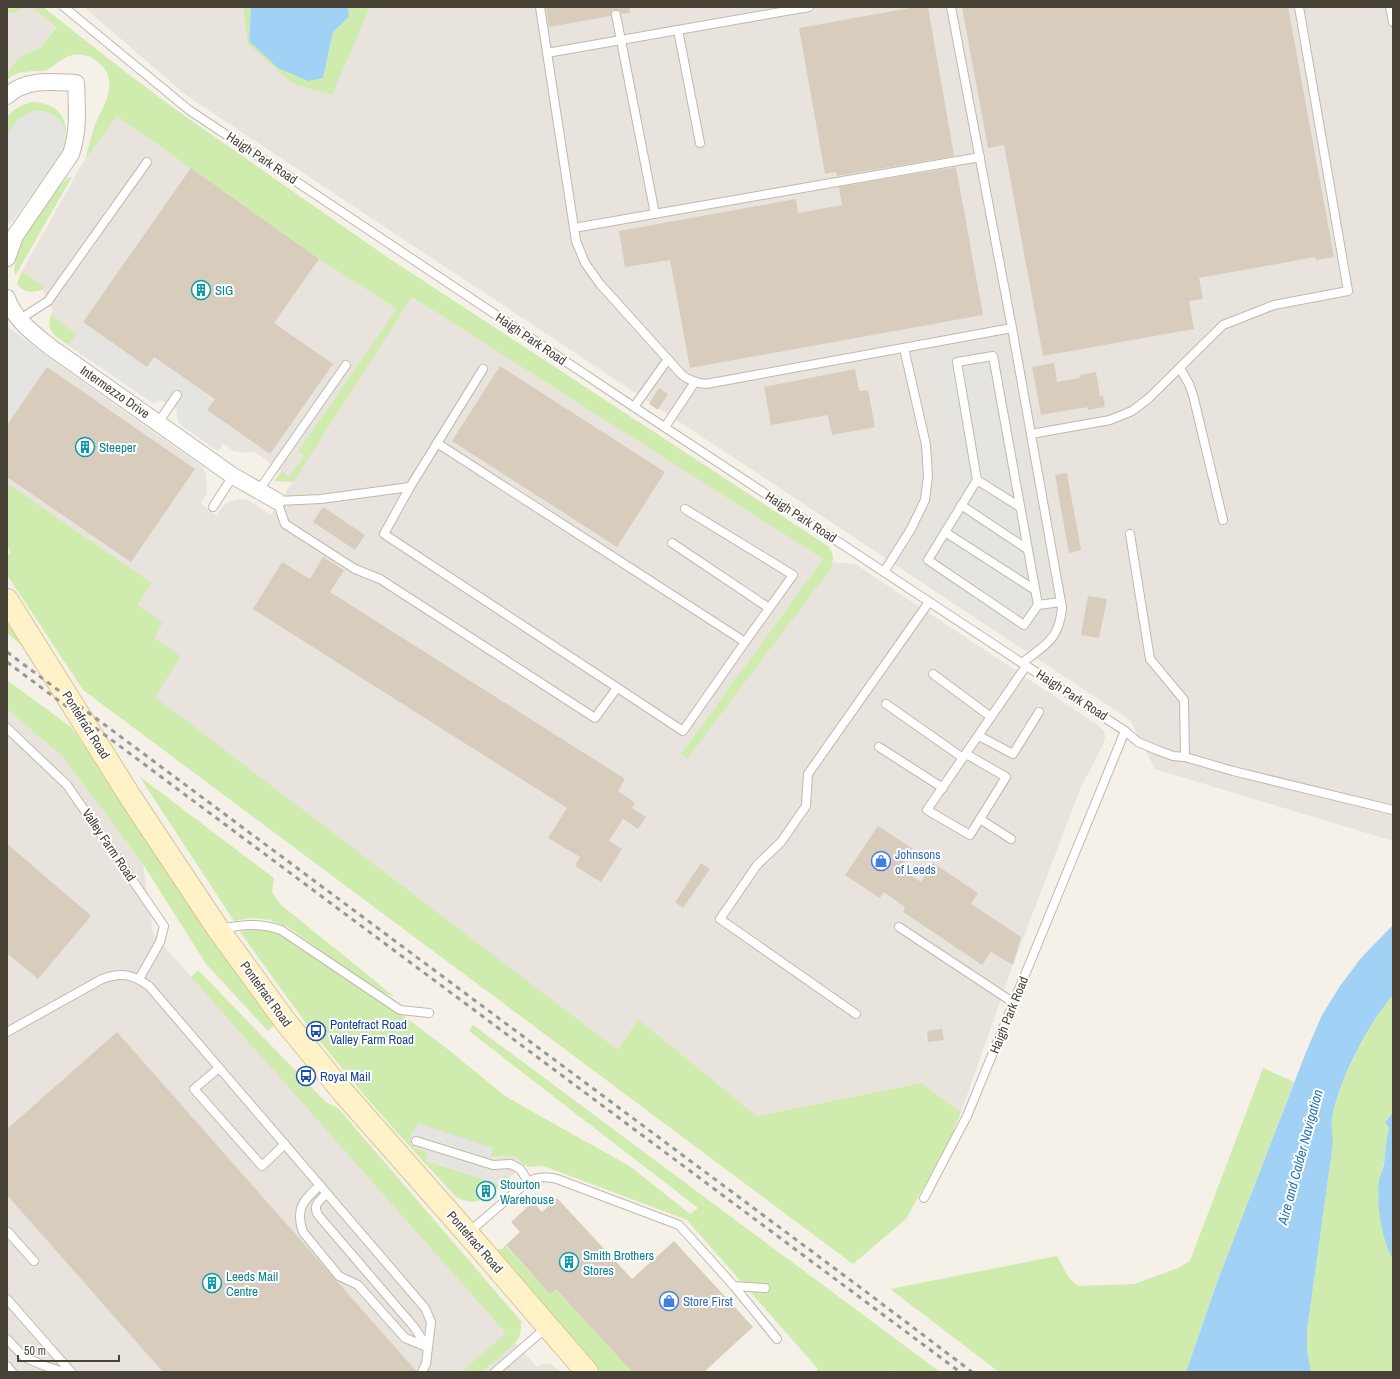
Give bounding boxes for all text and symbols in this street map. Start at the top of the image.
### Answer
street label: Haigh Park Road [223,128,301,188]
building icon: SIG [190,279,212,301]
place label: SIG [215,282,233,299]
street label: Haigh Park Road [492,309,570,369]
street label: Intermezzo Drive [77,362,153,422]
building icon: Steeper [74,436,96,458]
place label: Steeper [99,439,137,456]
street label: Haigh Park Road [762,488,840,546]
street label: Haigh Park Road [1033,666,1111,724]
street label: Pontefract Road [58,688,114,762]
street label: Valley Farm Road [78,805,140,885]
place label: Johnsons of Leeds [895,846,941,878]
shop icon: Johnsons of Leeds [870,850,892,872]
street label: Pontefract Road [236,958,296,1030]
street label: Haigh Park Road [986,974,1032,1056]
place label: Pontefract Road Valley Farm Road [330,1016,414,1048]
bus stop icon: Pontefract Road Valley Farm Road [305,1020,327,1042]
bus stop icon: Royal Mail [295,1065,317,1087]
place label: Royal Mail [320,1068,370,1085]
water label: Aire and Calder Navigation [1273,1087,1327,1227]
place label: Stourton Warehouse [500,1176,554,1208]
building icon: Stourton Warehouse [475,1180,497,1202]
street label: Pontefract Road [443,1207,507,1277]
place label: Smith Brothers Stores [583,1247,654,1279]
building icon: Smith Brothers Stores [558,1251,580,1273]
place label: Leeds Mail Centre [226,1268,278,1300]
building icon: Leeds Mail Centre [201,1272,223,1294]
shop icon: Store First [658,1290,680,1312]
place label: Store First [683,1293,733,1310]
scale bar [18,1337,119,1363]
text: 50 m [24,1343,46,1359]

